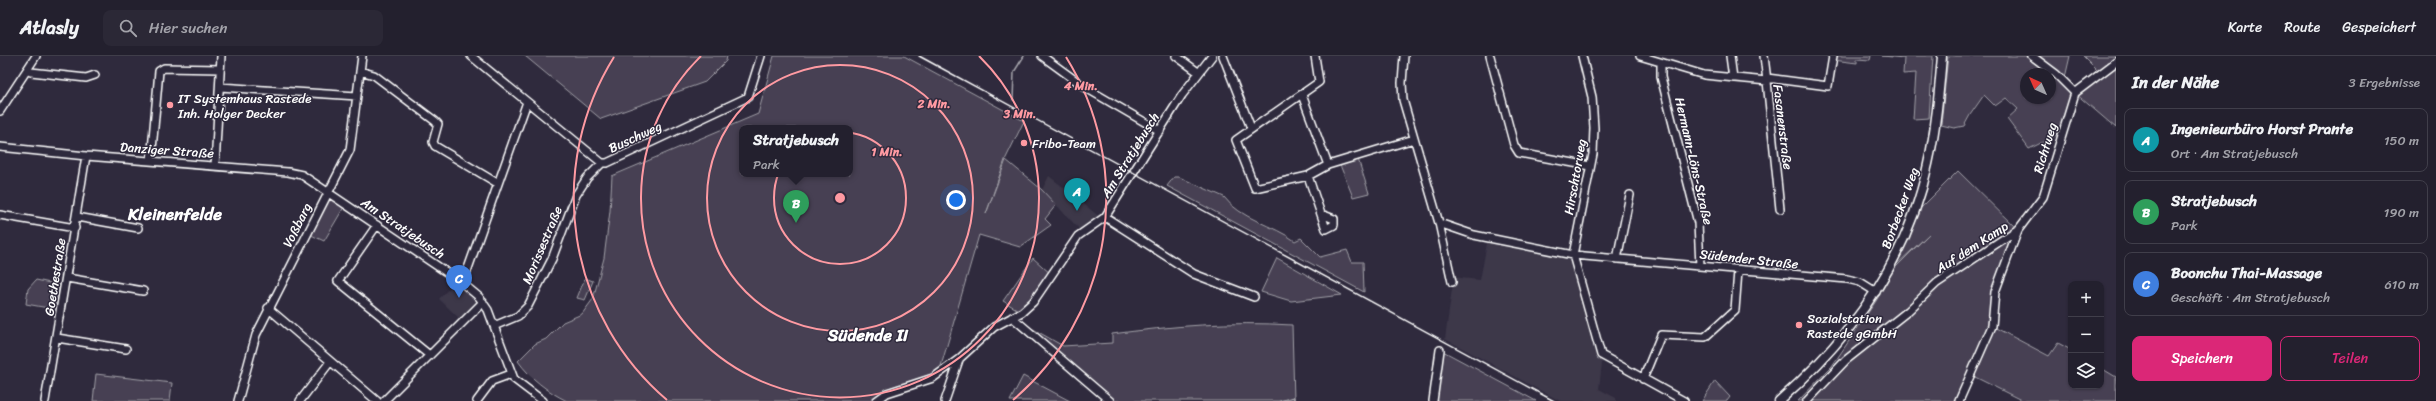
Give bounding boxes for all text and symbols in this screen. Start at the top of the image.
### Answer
search box [103,10,383,46]
text: Atlasly [20,11,79,44]
text: Hier suchen [149,15,227,41]
text: Karte [2228,15,2262,40]
text: Route [2284,15,2320,40]
text: Gespeichert [2342,15,2416,40]
icon: search [117,17,139,39]
text: In der Nähe [2132,67,2219,97]
north arrow [2020,68,2056,104]
text: 3 Ergebnisse [2349,71,2420,94]
text: 4 Min. [1063,75,1098,97]
street label: Fasanenstraße [1766,83,1800,171]
place label: IT Systemhaus Rastede Inh. Holger Decker [177,87,311,125]
text: 2 Min. [916,93,951,115]
street label: Hermann-Löns-Straße [1668,95,1720,227]
marker: IT Systemhaus Rastede Inh. Holger Decker [165,100,175,110]
text: 3 Min. [1003,103,1036,125]
street label: Am Stratjebusch [1094,107,1166,203]
street label: Buschweg [604,114,666,159]
text: Ingenieurbüro Horst Prante [2171,116,2353,142]
street label: Richtweg [2026,119,2064,176]
popup [739,125,853,177]
text: Stratjebusch [753,127,839,153]
text: A [2142,129,2150,152]
text: 150 m [2384,129,2419,152]
place label: Fribo-Team [1032,132,1096,155]
street label: Danziger Straße [119,135,215,165]
street label: Hirschtorweg [1557,137,1593,217]
marker: Fribo-Team [1019,138,1029,148]
text: 1 Min. [871,141,903,163]
text: Ort · Am Stratjebusch [2171,142,2298,165]
text: Park [753,153,780,176]
street label: Borbecker Weg [1875,164,1926,252]
pin: A [1064,178,1090,211]
text: Stratjebusch [2171,188,2257,214]
pin: B [783,190,809,223]
your location [946,190,966,210]
street label: Am Stratjebusch [355,191,450,265]
centre of rings [833,191,847,205]
street label: Voßbarg [276,198,318,251]
district label: Kleinenfelde [127,199,222,229]
text: B [2142,201,2150,224]
text: 190 m [2384,201,2419,224]
street label: Morissestraße [515,202,569,288]
text: Park [2171,214,2198,237]
street label: Auf dem Kamp [1930,215,2013,280]
street label: Goethestraße [37,236,73,318]
street label: Südender Straße [1698,242,1800,276]
text: Boonchu Thai-Massage [2171,260,2322,286]
pin: C [446,265,472,298]
text: C [2142,273,2150,296]
text: 610 m [2384,273,2419,296]
map controls [2068,281,2104,389]
button: + [2068,281,2104,317]
text: Geschäft · Am Stratjebusch [2171,286,2330,309]
place label: Sozialstation Rastede gGmbH [1807,307,1898,345]
button: − [2068,317,2104,353]
district label: Südende II [827,320,909,350]
marker: Sozialstation Rastede gGmbH [1794,320,1804,330]
button: Speichern [2132,336,2272,381]
button: Teilen [2280,336,2420,381]
button: layers [2068,353,2104,389]

